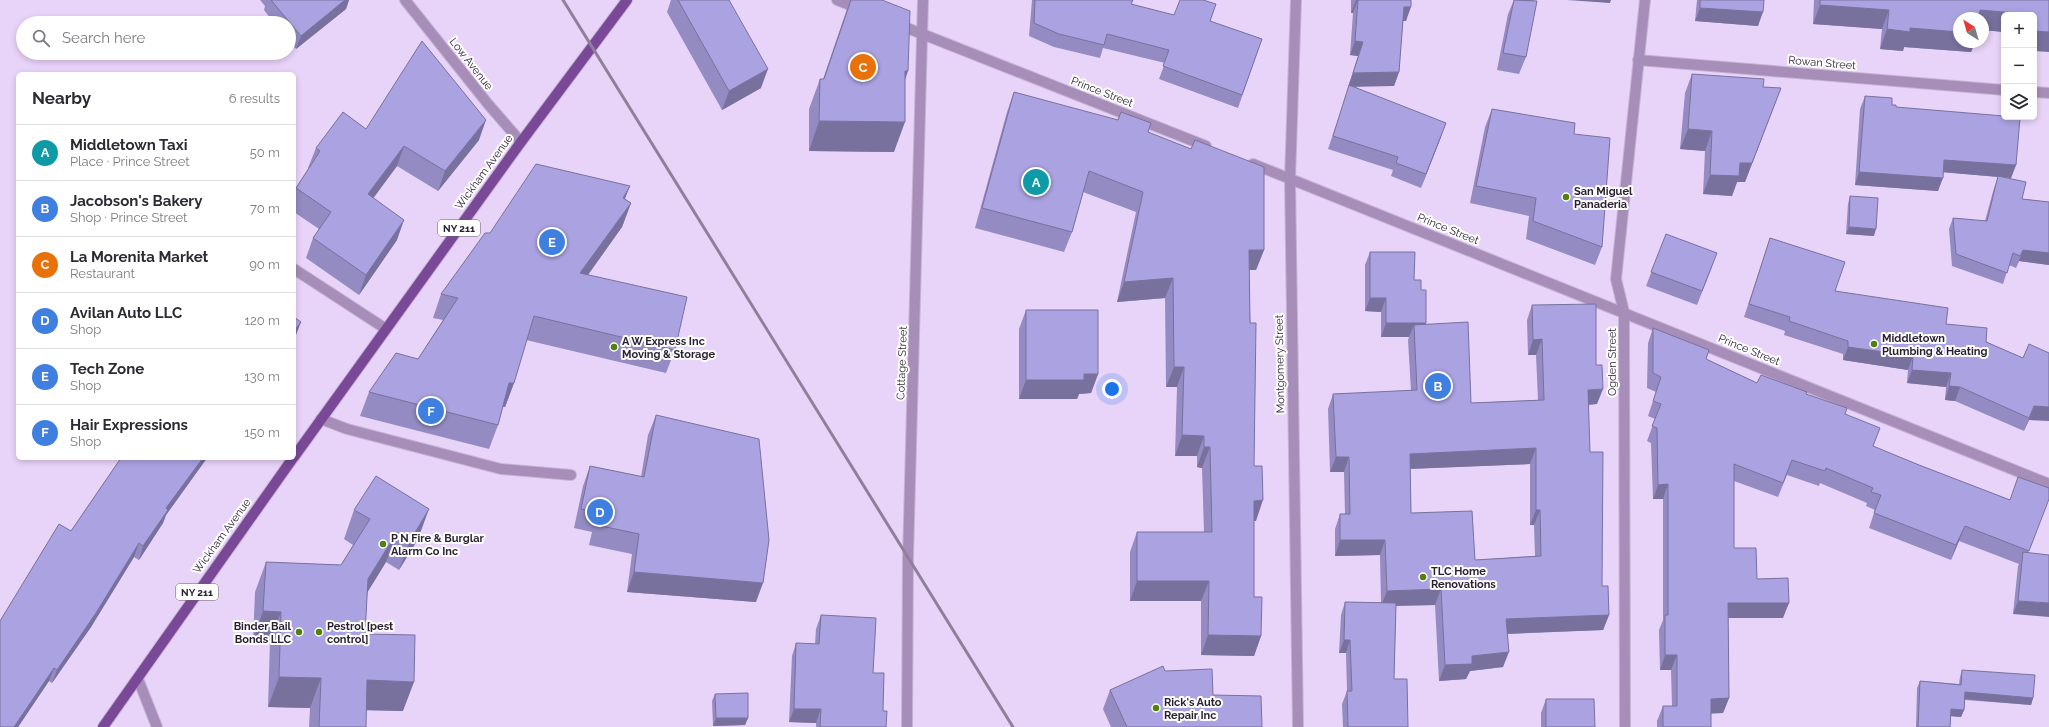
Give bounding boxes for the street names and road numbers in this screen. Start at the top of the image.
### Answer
street label: Low Avenue [447,35,496,93]
street label: Rowan Street [1788,54,1857,72]
street label: Prince Street [1069,74,1135,110]
street label: Wickham Avenue [452,132,516,212]
street label: Prince Street [1415,211,1481,247]
road number: NY 211 [438,220,480,236]
street label: Montgomery Street [1273,314,1287,414]
street label: Cottage Street [894,326,910,400]
street label: Ogden Street [1606,328,1619,396]
street label: Prince Street [1716,332,1782,368]
street label: Wickham Avenue [190,496,254,576]
road number: NY 211 [176,584,218,600]

